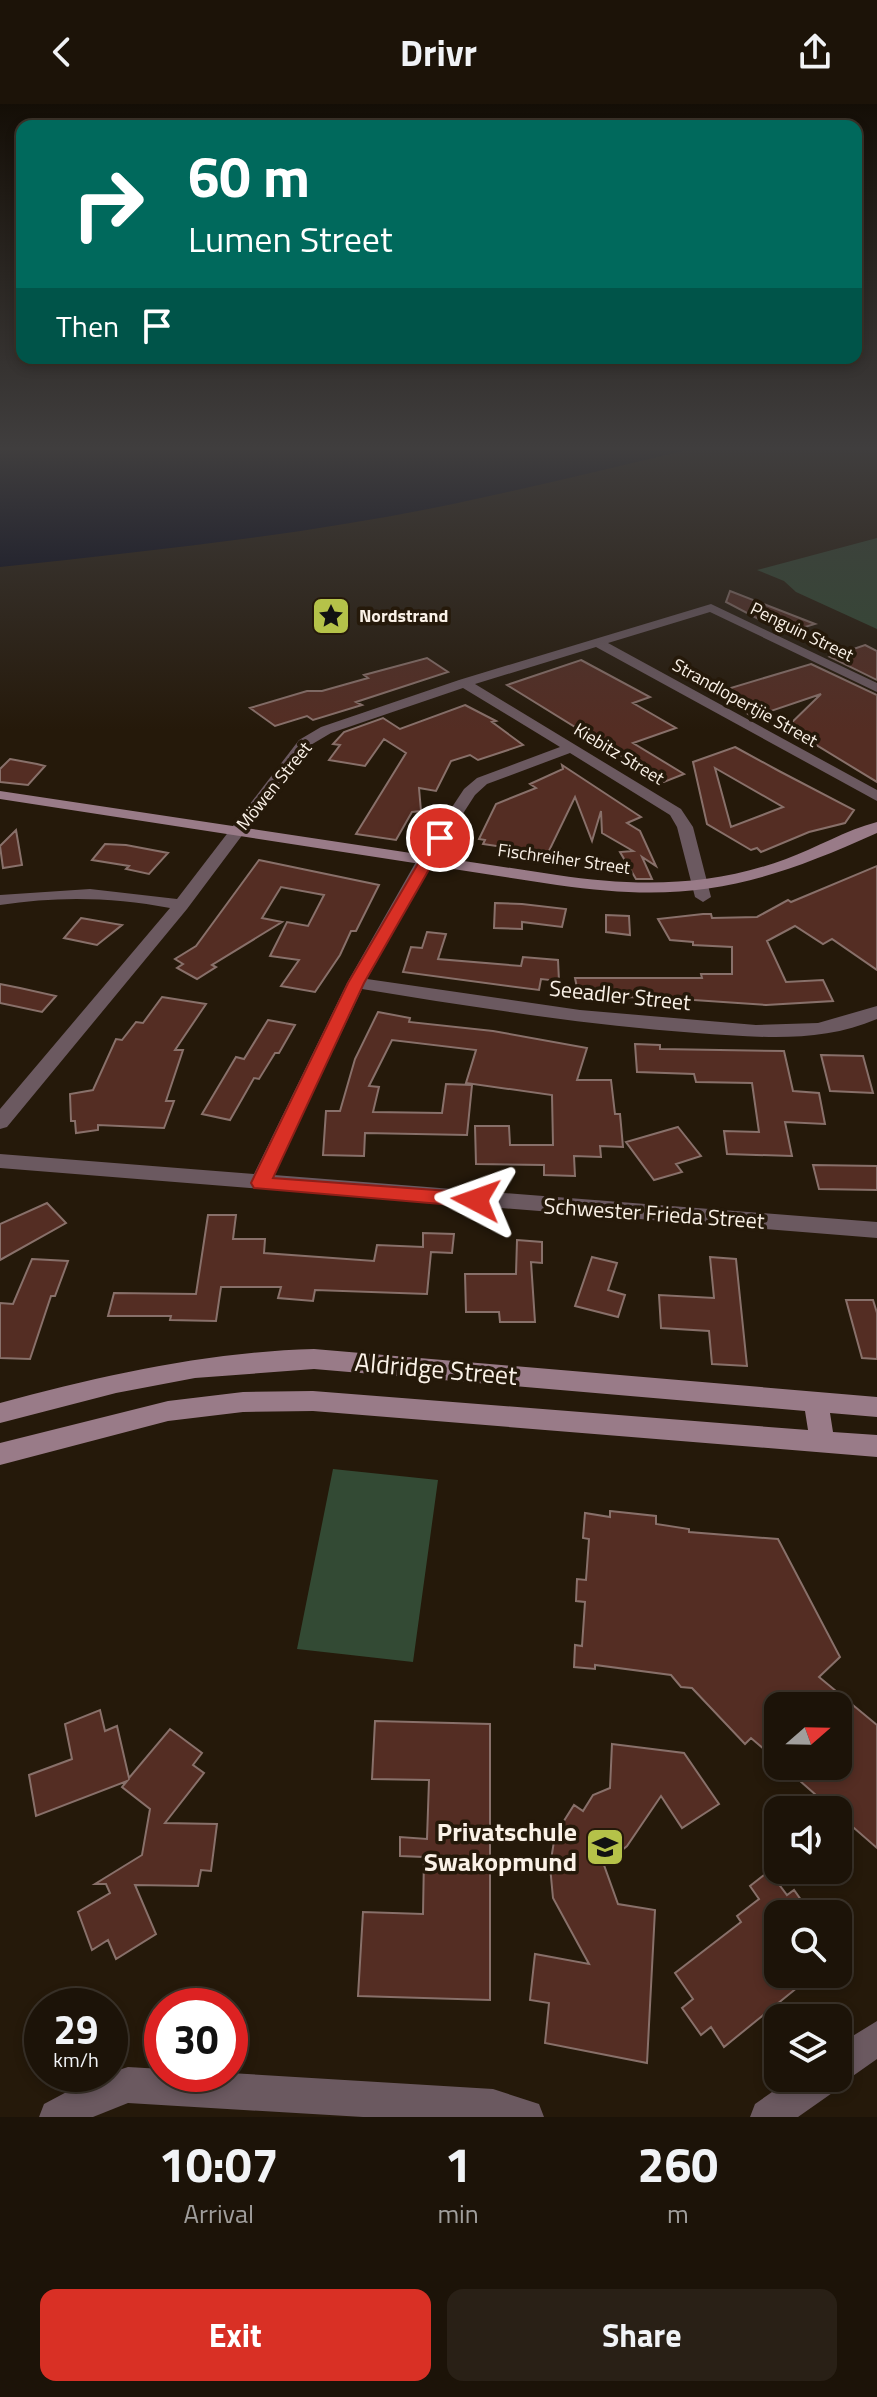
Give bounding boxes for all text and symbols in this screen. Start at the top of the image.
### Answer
text: Drivr [400,25,477,80]
icon: back [40,30,84,74]
icon: share [793,30,837,74]
text: 60 m [188,134,310,219]
icon: right [56,152,160,256]
text: Lumen Street [188,211,393,266]
text: Then [56,303,119,349]
icon: arrive [135,304,179,348]
place icon: Nordstrand [310,595,352,637]
street label: Penguin Street [746,595,859,669]
place label: Nordstrand [359,602,448,629]
street label: Strandlopertjie Street [668,651,823,754]
street label: Kiebitz Street [569,716,670,792]
street label: Möwen Street [229,735,318,836]
pin [406,804,474,872]
icon: arrive [418,816,462,860]
street label: Fischreiher Street [496,836,633,881]
street label: Seeadler Street [548,971,693,1019]
position arrow [434,1158,518,1242]
street label: Schwester Frieda Street [542,1188,766,1238]
street label: Aldridge Street [353,1342,519,1395]
north arrow [764,1692,852,1780]
map controls [764,1692,852,2092]
button: sound [764,1796,852,1884]
place label: Privatschule Swakopmund [424,1812,577,1881]
school or university icon: Privatschule Swakopmund [584,1826,626,1868]
button: search [764,1900,852,1988]
speed limit sign: 30 [144,1988,248,2092]
text: 29 [54,1999,98,2060]
button: layers [764,2004,852,2092]
text: km/h [53,2044,99,2075]
text: 10:07 [159,2128,279,2201]
text: 1 [445,2128,472,2201]
text: 260 [638,2128,718,2201]
text: Arrival [183,2194,254,2233]
text: min [437,2194,479,2233]
text: m [667,2194,689,2233]
button: Exit [40,2289,431,2381]
button: Share [447,2289,837,2381]

